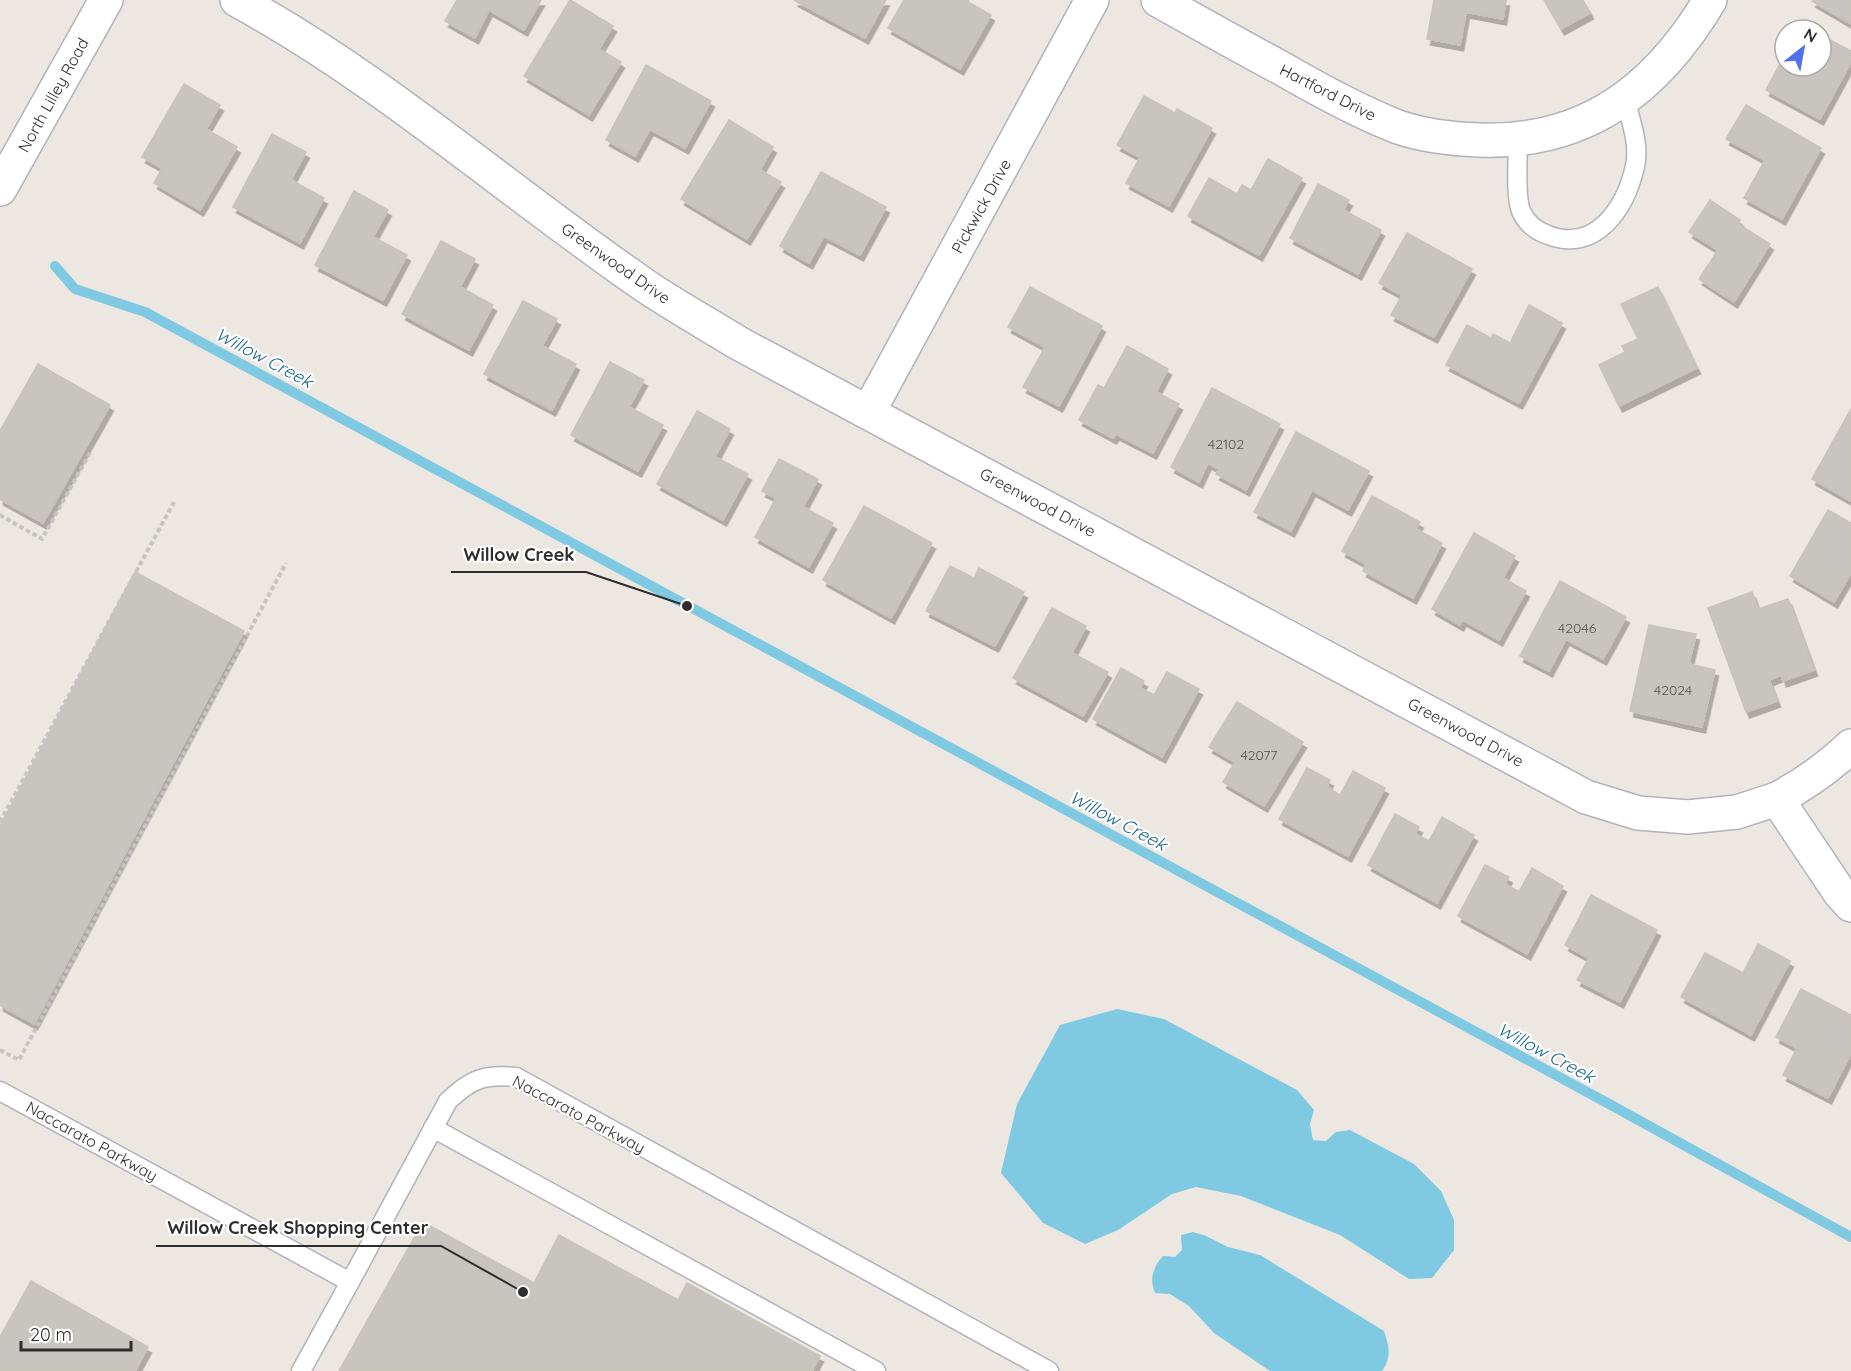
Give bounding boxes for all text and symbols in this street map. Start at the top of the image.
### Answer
north arrow [1773,18,1833,78]
text: N [1801,24,1821,47]
street label: North Lilley Road [13,34,93,156]
street label: Hartford Drive [1276,59,1380,125]
street label: Pickwick Drive [947,155,1015,257]
street label: Greenwood Drive [558,218,674,308]
water label: Willow Creek [212,322,318,393]
house number: 42102 [1208,435,1244,453]
street label: Greenwood Drive [977,463,1099,541]
callout: Willow Creek [451,536,586,572]
text: Willow Creek [463,543,575,566]
house number: 42046 [1558,619,1597,637]
house number: 42024 [1654,681,1692,699]
street label: Greenwood Drive [1405,693,1527,771]
house number: 42077 [1240,746,1278,764]
water label: Willow Creek [1066,785,1172,856]
water label: Willow Creek [1494,1017,1600,1088]
street label: Naccarato Parkway [509,1071,649,1157]
street label: Naccarato Parkway [23,1097,161,1185]
callout: Willow Creek Shopping Center [156,1210,441,1246]
text: Willow Creek Shopping Center [167,1216,429,1239]
scale bar [21,1314,130,1352]
text: 20 m [30,1323,72,1346]

